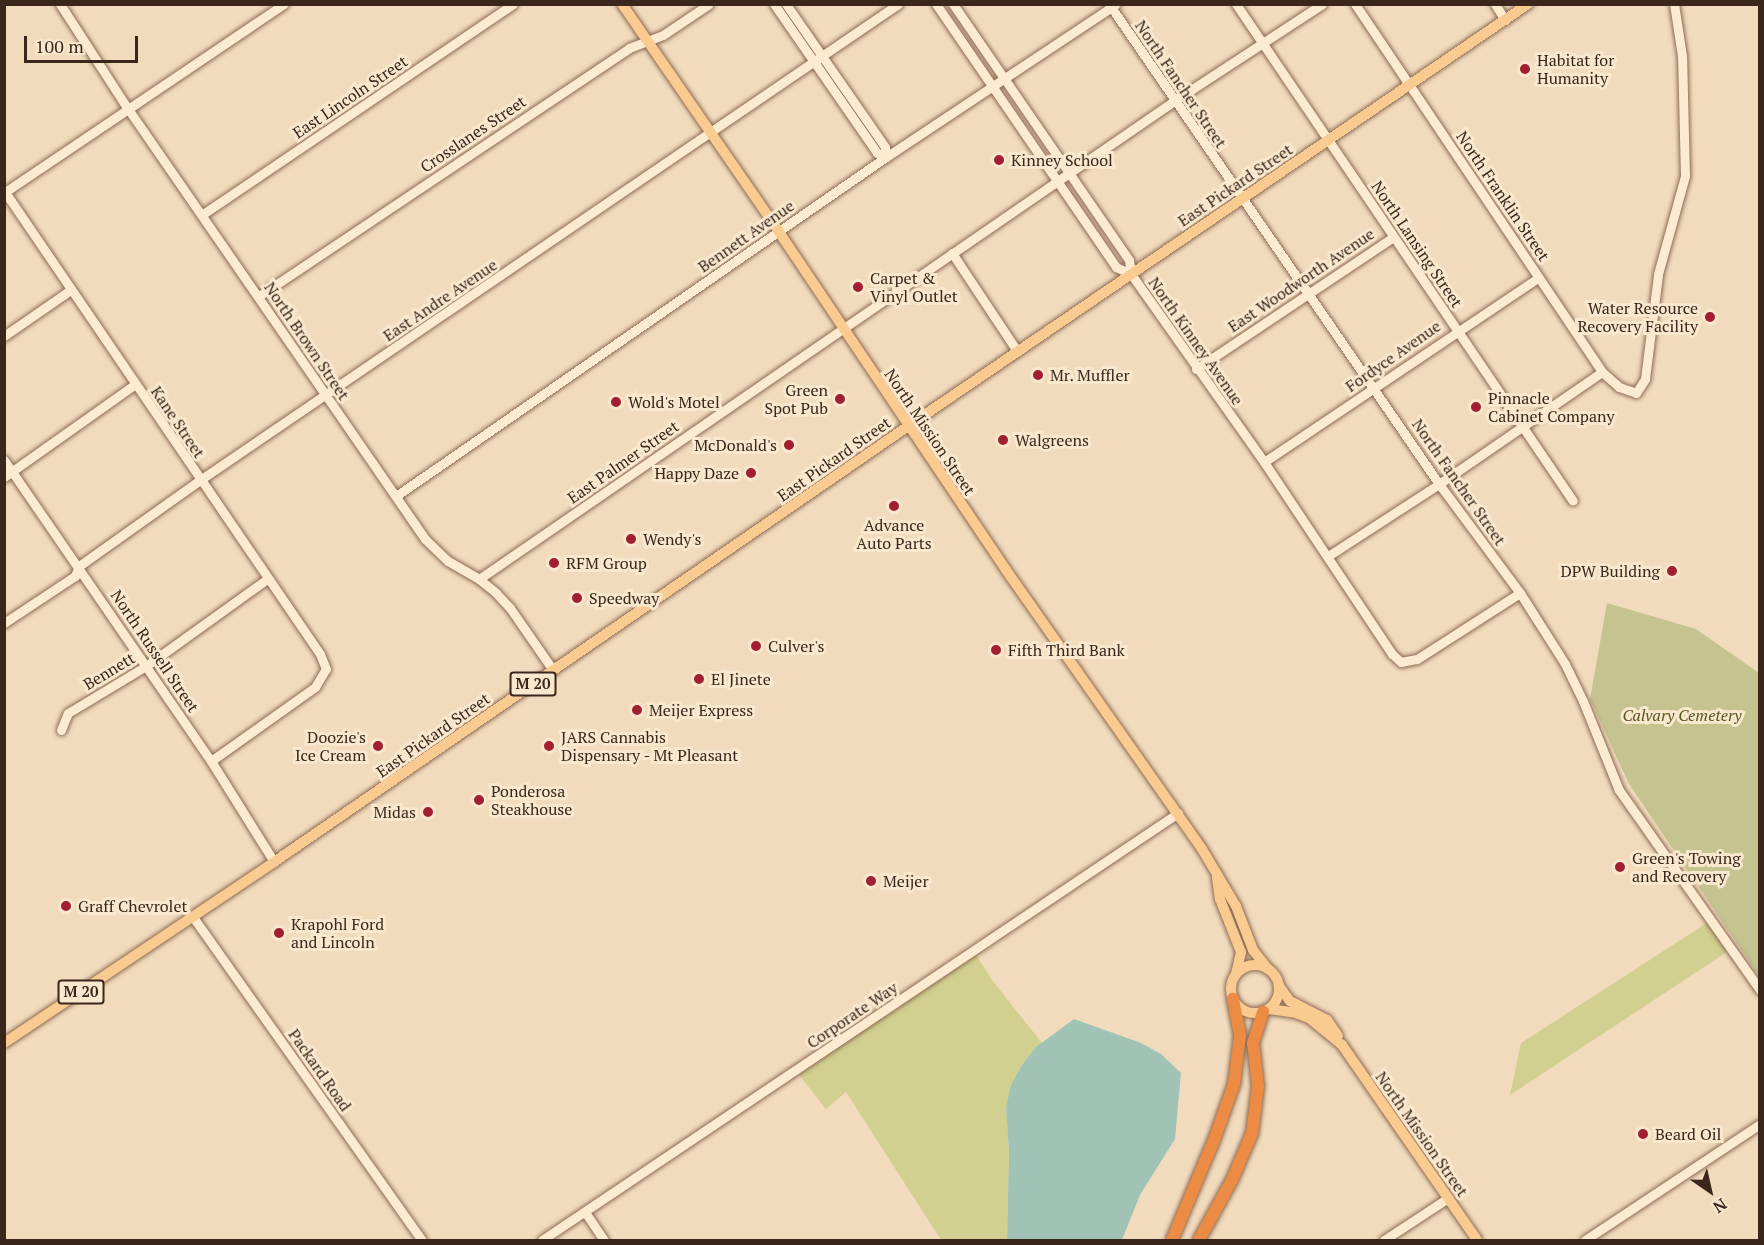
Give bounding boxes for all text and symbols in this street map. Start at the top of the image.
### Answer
street label: North Fancher Street [1131,17,1231,151]
scale bar [27,24,141,62]
text: 100 m [35,34,84,58]
place label: Habitat for Humanity [1537,50,1614,88]
street label: East Lincoln Street [289,52,411,142]
marker: Habitat for Humanity [1518,62,1532,76]
street label: Crosslanes Street [417,92,529,176]
street label: North Franklin Street [1452,127,1554,265]
street label: East Pickard Street [1174,140,1296,230]
place label: Kinney School [1011,150,1113,170]
marker: Kinney School [992,153,1006,167]
street label: North Lansing Street [1368,177,1466,311]
street label: Bennett Avenue [694,196,798,276]
street label: East Woodworth Avenue [1224,224,1378,336]
street label: East Andre Avenue [379,255,501,345]
place label: Carpet & Vinyl Outlet [870,268,958,306]
street label: North Kinney Avenue [1144,273,1248,409]
street label: North Brown Street [260,278,354,404]
marker: Carpet & Vinyl Outlet [851,280,865,294]
place label: Water Resource Recovery Facility [1577,298,1698,336]
marker: Water Resource Recovery Facility [1703,310,1717,324]
street label: Fordyce Avenue [1342,316,1444,396]
street label: North Mission Street [881,365,979,499]
place label: Mr. Muffler [1050,365,1130,385]
marker: Mr. Muffler [1031,368,1045,382]
place label: Green Spot Pub [764,380,828,418]
street label: Kane Street [147,382,209,462]
place label: Pinnacle Cabinet Company [1488,388,1615,426]
place label: Wold's Motel [628,392,720,412]
marker: Green Spot Pub [833,392,847,406]
marker: Wold's Motel [609,395,623,409]
marker: Pinnacle Cabinet Company [1469,400,1483,414]
street label: East Pickard Street [774,413,894,505]
street label: North Fancher Street [1408,415,1510,549]
street label: East Palmer Street [564,417,682,507]
place label: Walgreens [1015,430,1089,450]
marker: Walgreens [996,433,1010,447]
place label: McDonald's [694,435,777,455]
marker: McDonald's [782,438,796,452]
place label: Happy Daze [654,463,739,483]
marker: Happy Daze [744,466,758,480]
marker: Advance Auto Parts [887,499,901,513]
place label: Advance Auto Parts [856,515,932,553]
place label: Wendy's [643,529,701,549]
marker: Wendy's [624,532,638,546]
place label: RFM Group [566,553,647,573]
marker: RFM Group [547,556,561,570]
place label: DPW Building [1561,561,1660,581]
marker: DPW Building [1665,564,1679,578]
street label: North Russell Street [107,586,203,716]
place label: Speedway [589,588,659,608]
marker: Speedway [570,591,584,605]
place label: Culver's [768,636,824,656]
marker: Culver's [749,639,763,653]
place label: Fifth Third Bank [1008,640,1125,660]
marker: Fifth Third Bank [989,643,1003,657]
street label: Bennett [80,648,138,694]
place label: El Jinete [711,669,771,689]
road number: M 20 [509,672,557,696]
marker: El Jinete [692,672,706,686]
street label: East Pickard Street [373,689,493,781]
place label: Meijer Express [649,700,753,720]
marker: Meijer Express [630,703,644,717]
park label: Calvary Cemetery [1622,705,1742,725]
place label: Doozie's Ice Cream [295,727,366,765]
place label: JARS Cannabis Dispensary - Mt Pleasant [561,727,739,765]
marker: Doozie's Ice Cream [371,739,385,753]
marker: JARS Cannabis Dispensary - Mt Pleasant [542,739,556,753]
place label: Ponderosa Steakhouse [491,781,572,819]
marker: Ponderosa Steakhouse [472,793,486,807]
place label: Midas [373,802,416,822]
marker: Midas [421,805,435,819]
place label: Green's Towing and Recovery [1632,848,1741,886]
marker: Green's Towing and Recovery [1613,860,1627,874]
place label: Meijer [883,871,929,891]
marker: Meijer [864,874,878,888]
place label: Graff Chevrolet [78,896,187,916]
marker: Graff Chevrolet [59,899,73,913]
place label: Krapohl Ford and Lincoln [291,914,384,952]
marker: Krapohl Ford and Lincoln [272,926,286,940]
street label: Corporate Way [803,978,901,1052]
road number: M 20 [57,980,105,1004]
street label: Packard Road [285,1025,355,1115]
street label: North Mission Street [1372,1068,1472,1200]
place label: Beard Oil [1655,1124,1721,1144]
marker: Beard Oil [1636,1127,1650,1141]
north arrow [1680,1161,1740,1221]
text: N [1709,1193,1731,1218]

